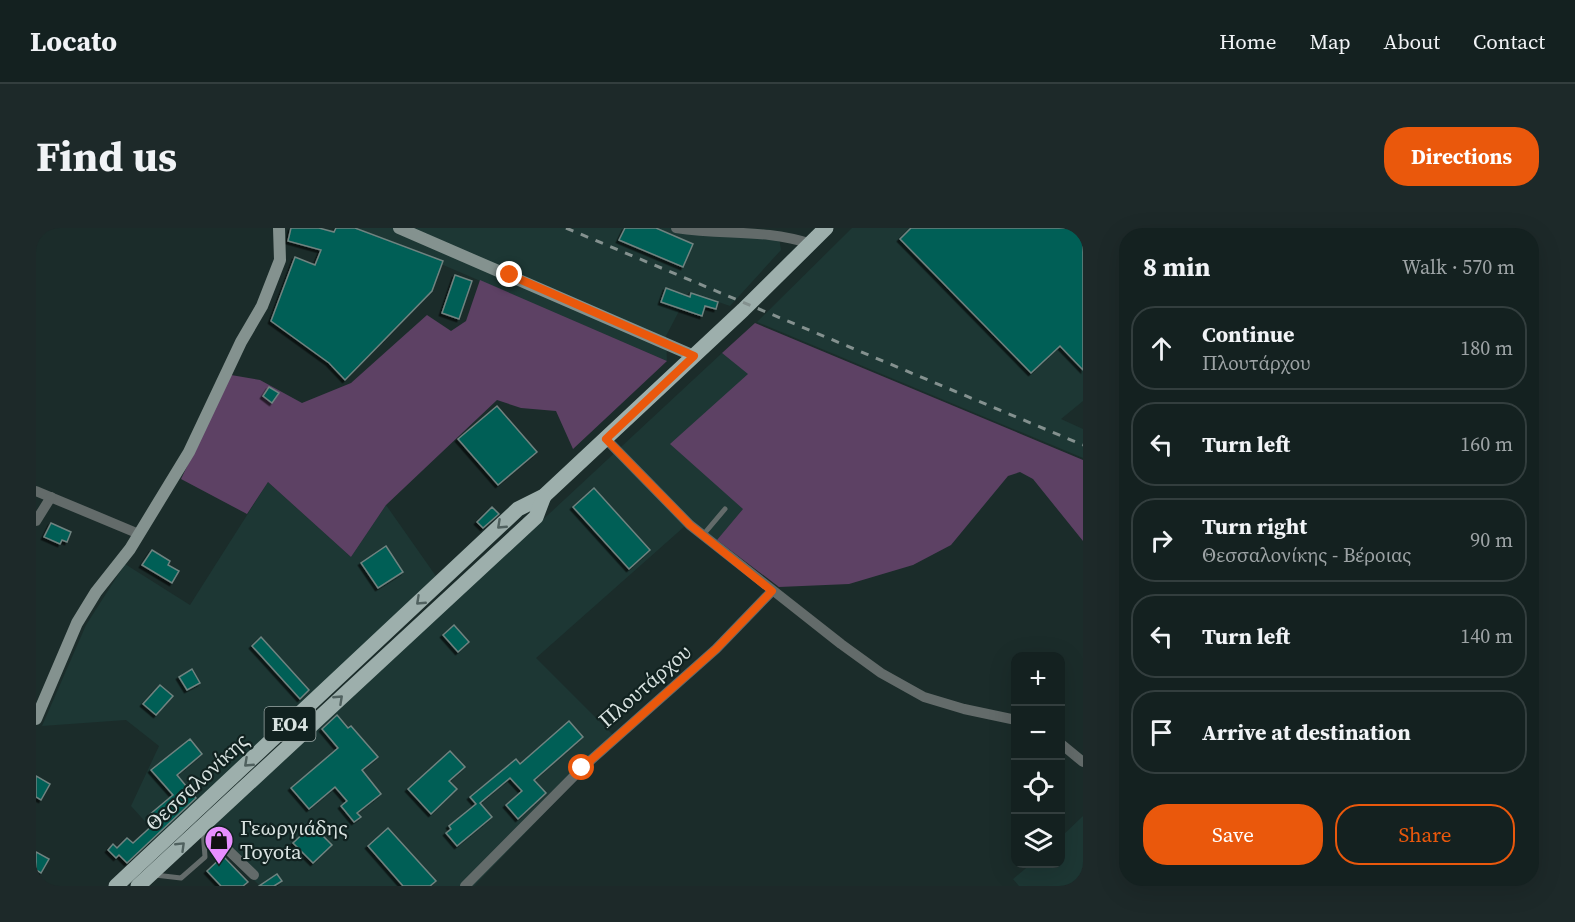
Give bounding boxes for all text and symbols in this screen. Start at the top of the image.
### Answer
text: Locato [30,22,117,60]
text: Home [1219,27,1277,56]
text: Map [1310,27,1351,56]
text: About [1384,27,1440,56]
text: Contact [1473,27,1545,56]
text: Find us [36,127,177,185]
button: Directions [1384,127,1539,186]
text: 8 min [1143,249,1210,285]
text: Walk · 570 m [1402,253,1515,281]
route end [496,261,522,287]
text: Continue [1202,319,1295,349]
icon: ahead [1145,332,1178,365]
text: 180 m [1460,334,1513,362]
text: Πλουτάρχου [1202,349,1310,377]
icon: left [1145,428,1178,461]
text: Turn left [1202,429,1290,459]
text: 160 m [1460,430,1513,458]
text: Turn right [1202,511,1307,541]
one-way arrow [497,518,508,529]
icon: right [1145,524,1178,557]
text: 90 m [1470,526,1513,554]
text: Θεσσαλονίκης - Βέροιας [1202,541,1411,569]
one-way arrow [417,594,427,605]
icon: left [1145,620,1178,653]
text: Turn left [1202,621,1290,651]
text: 140 m [1460,622,1513,650]
street label: Πλουτάρχου [592,637,697,734]
map controls [1011,652,1065,868]
button: + [1011,652,1065,706]
one-way arrow [332,695,343,706]
button: − [1011,706,1065,760]
road number: ΕΟ4 [264,707,316,741]
icon: arrive [1145,716,1178,749]
text: Arrive at destination [1202,717,1411,747]
street label: Θεσσαλονίκης [139,726,255,837]
route start [568,754,594,780]
one-way arrow [244,756,254,767]
button: locate [1011,760,1065,814]
button: Save [1143,804,1323,865]
button: Share [1335,804,1515,865]
place label: Γεωργιάδης Toyota [240,813,348,866]
button: layers [1011,814,1065,868]
shop icon: Γεωργιάδης Toyota [203,824,235,866]
one-way arrow [173,842,184,853]

